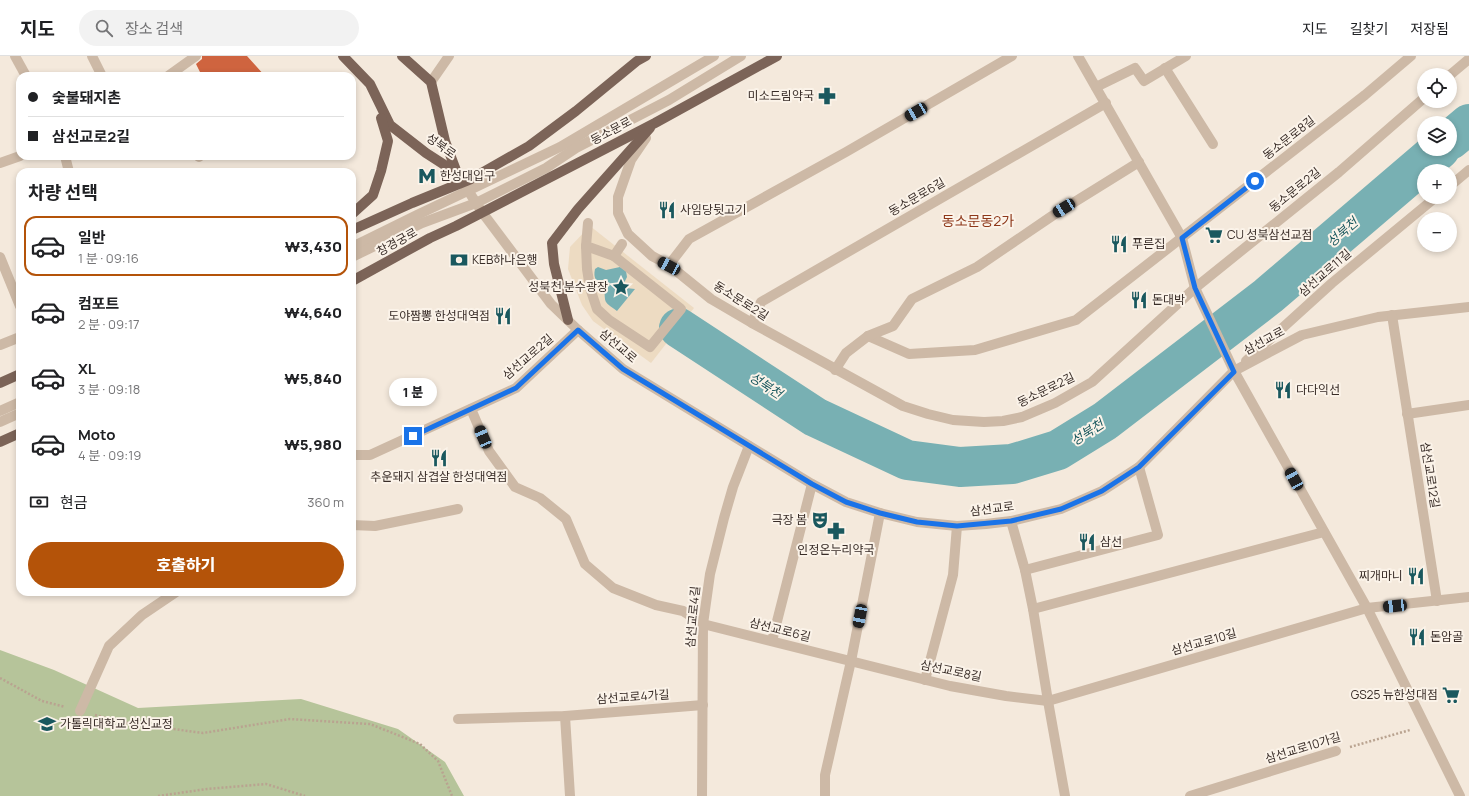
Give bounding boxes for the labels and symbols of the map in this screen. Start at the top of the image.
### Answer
pharmacy icon: 미소드림약국 [817,86,837,106]
place label: 미소드림약국 [748,87,814,104]
car [903,101,929,123]
street label: 동소문로8길 [1259,112,1318,163]
street label: 동소문로 [587,113,634,148]
street label: 성북로 [423,129,460,162]
street label: 동소문로2길 [1265,163,1324,216]
metro station icon: 한성대입구 [417,166,437,186]
place label: 한성대입구 [440,167,495,184]
route start [1246,172,1264,190]
street label: 동소문로6길 [885,174,948,220]
car [1051,197,1077,219]
restaurant icon: 사임당뒷고기 [657,200,677,220]
place label: 사임당뒷고기 [680,201,746,218]
district label: 동소문동2가 [942,211,1014,230]
water label: 성북천 [1323,213,1362,251]
street label: 창경궁로 [373,223,420,260]
supermarket icon: CU 성북삼선교점 [1204,225,1224,245]
place label: CU 성북삼선교점 [1227,226,1313,243]
restaurant icon: 푸른집 [1109,234,1129,254]
place label: 푸른집 [1132,235,1165,252]
street label: 삼선교로11길 [1295,245,1355,300]
bank icon: KEB하나은행 [449,250,469,270]
place label: KEB하나은행 [472,251,537,268]
car [656,255,682,277]
place icon: 성북천 분수광장 [611,277,631,297]
street label: 동소문로2길 [710,277,772,324]
place label: 성북천 분수광장 [528,278,608,295]
restaurant icon: 돈대박 [1129,290,1149,310]
place label: 돈대박 [1152,291,1185,308]
restaurant icon: 도야짬뽕 한성대역점 [493,306,513,326]
place label: 도야짬뽕 한성대역점 [388,307,490,324]
street label: 삼선교로 [1240,323,1287,358]
street label: 삼선교로 [596,325,641,366]
street label: 삼선교로2길 [499,330,557,383]
water label: 성북천 [746,368,787,403]
street label: 동소문로2길 [1014,368,1077,411]
callout: 1 분 [389,378,437,406]
restaurant icon: 다다익선 [1273,380,1293,400]
place label: 다다익선 [1296,381,1340,398]
water label: 성북천 [1067,414,1108,449]
car [473,424,493,450]
route end [404,427,422,445]
street label: 삼선교로12길 [1417,441,1444,509]
restaurant icon: 추운돼지 삼겹살 한성대역점 [429,448,449,468]
car [1283,466,1305,492]
place label: 추운돼지 삼겹살 한성대역점 [370,468,508,485]
street label: 삼선교로 [969,497,1015,520]
theatre icon: 극장 봄 [810,510,830,530]
place label: 극장 봄 [771,511,807,528]
pharmacy icon: 인정온누리약국 [826,521,846,541]
restaurant icon: 삼선 [1077,532,1097,552]
place label: 삼선 [1100,533,1122,550]
place label: 인정온누리약국 [797,541,875,558]
restaurant icon: 찌개마니 [1406,566,1426,586]
place label: 찌개마니 [1359,567,1403,584]
street label: 삼선교로4길 [681,585,704,649]
car [1382,599,1408,613]
car [852,603,868,629]
street label: 삼선교로6길 [748,614,813,645]
street label: 삼선교로10길 [1169,624,1239,659]
restaurant icon: 돈암골 [1407,627,1427,647]
place label: 돈암골 [1430,628,1463,645]
street label: 삼선교로8길 [919,656,983,685]
street label: 삼선교로4가길 [596,685,670,708]
supermarket icon: GS25 뉴한성대점 [1441,685,1461,705]
place label: GS25 뉴한성대점 [1351,686,1438,703]
school or university icon: 가톨릭대학교 성신교정 [37,714,57,734]
place label: 가톨릭대학교 성신교정 [60,715,173,732]
street label: 삼선교로10가길 [1263,728,1343,767]

